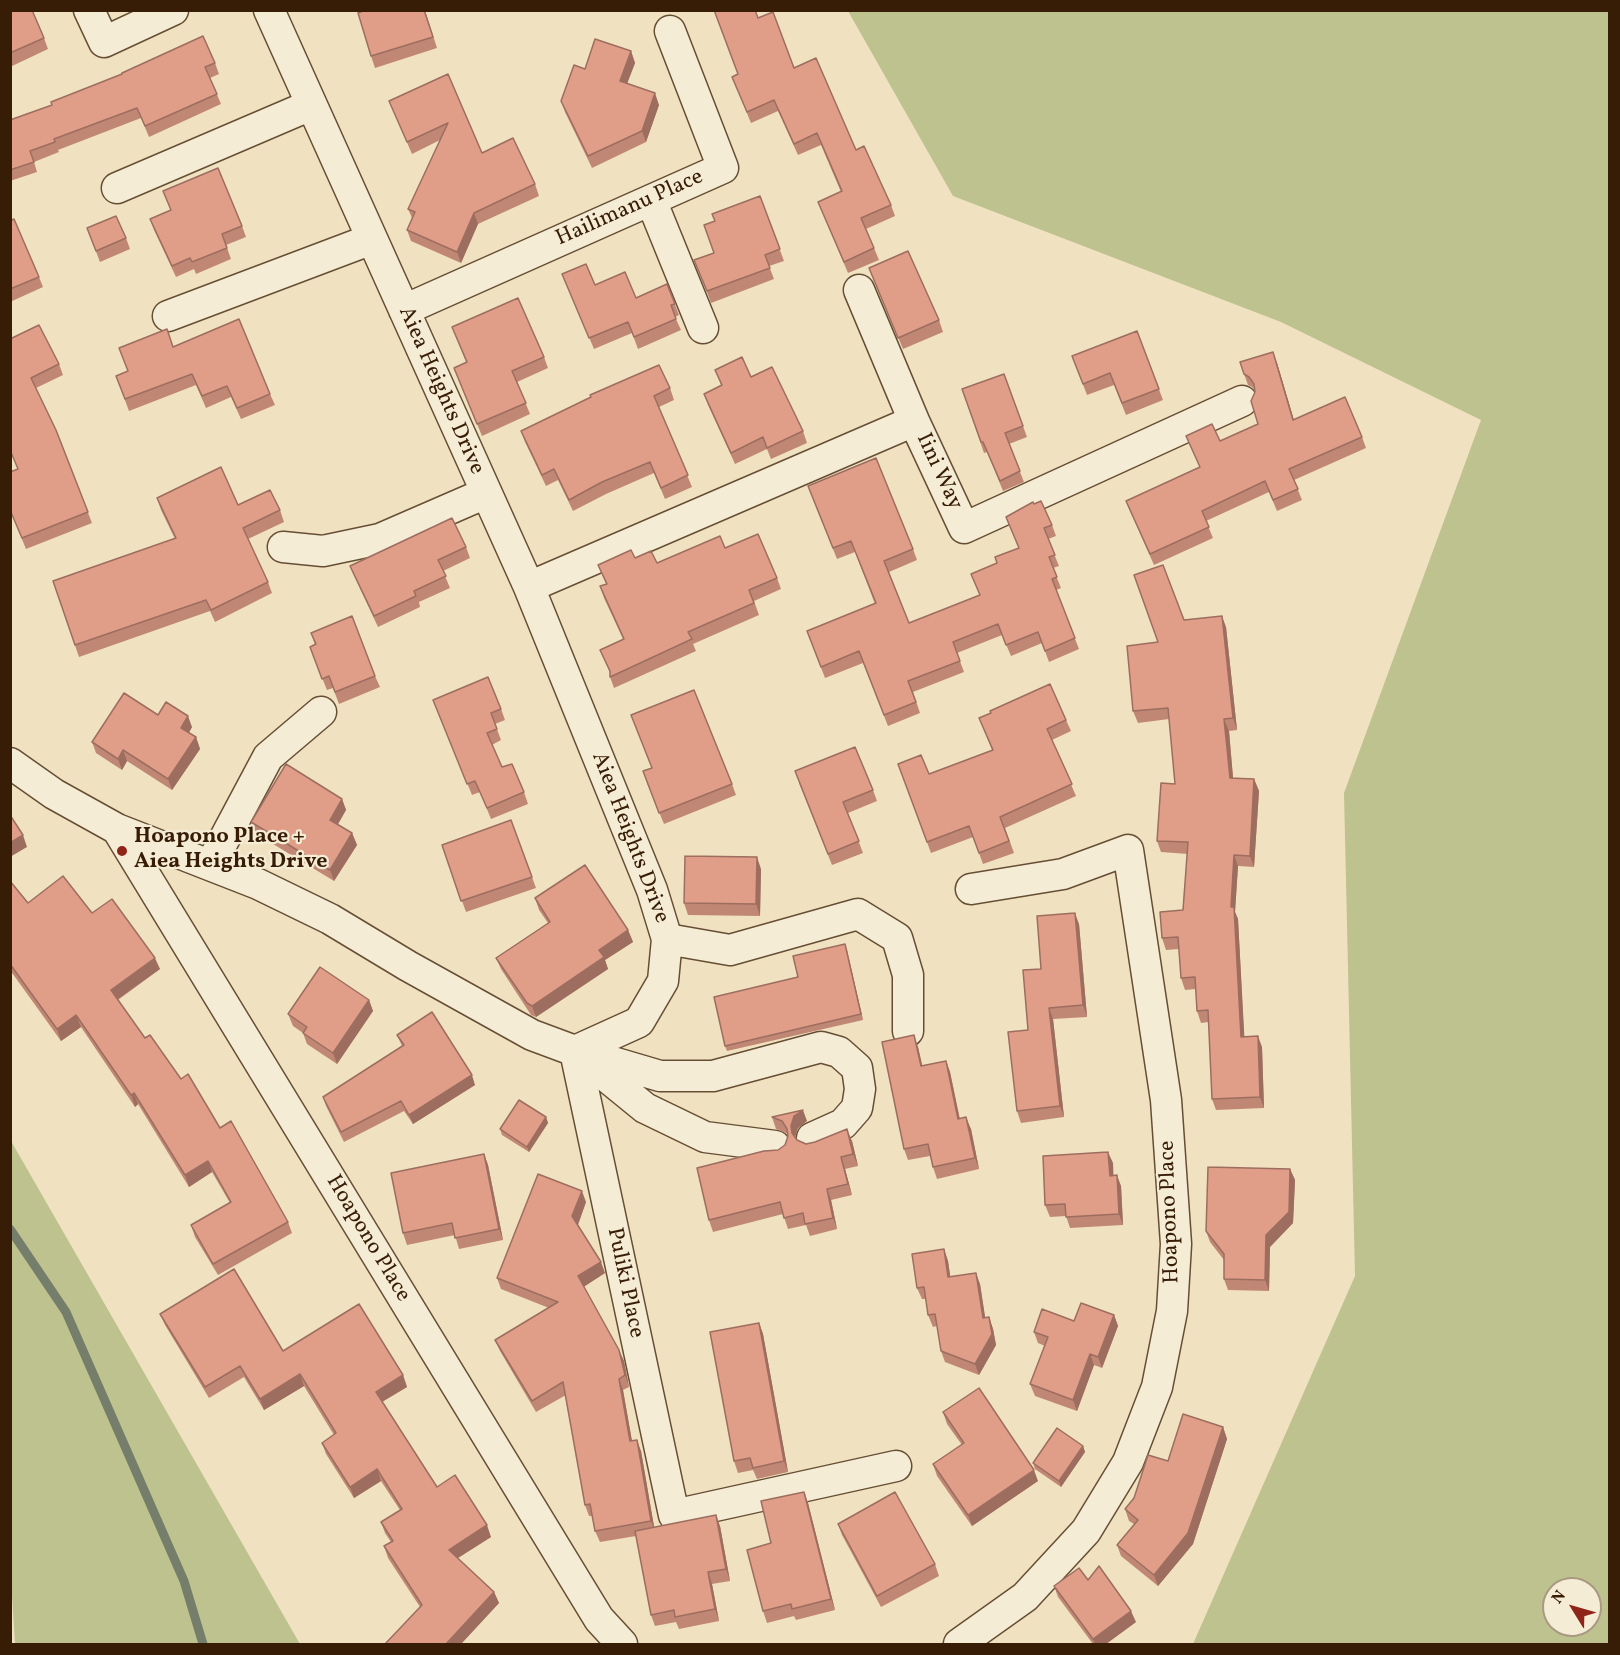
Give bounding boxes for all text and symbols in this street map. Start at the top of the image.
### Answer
street label: Hailimanu Place [552,165,708,253]
street label: Aiea Heights Drive [391,303,489,479]
street label: Iini Way [909,430,967,514]
street label: Aiea Heights Drive [584,749,674,927]
place label: Hoapono Place + Aiea Heights Drive [134,825,327,876]
marker: Hoapono Place + Aiea Heights Drive [115,844,129,858]
street label: Hoapono Place [1155,1140,1187,1284]
street label: Hoapono Place [319,1171,415,1307]
street label: Puliki Place [599,1225,649,1341]
north arrow [1542,1577,1602,1637]
text: N [1547,1586,1572,1609]

